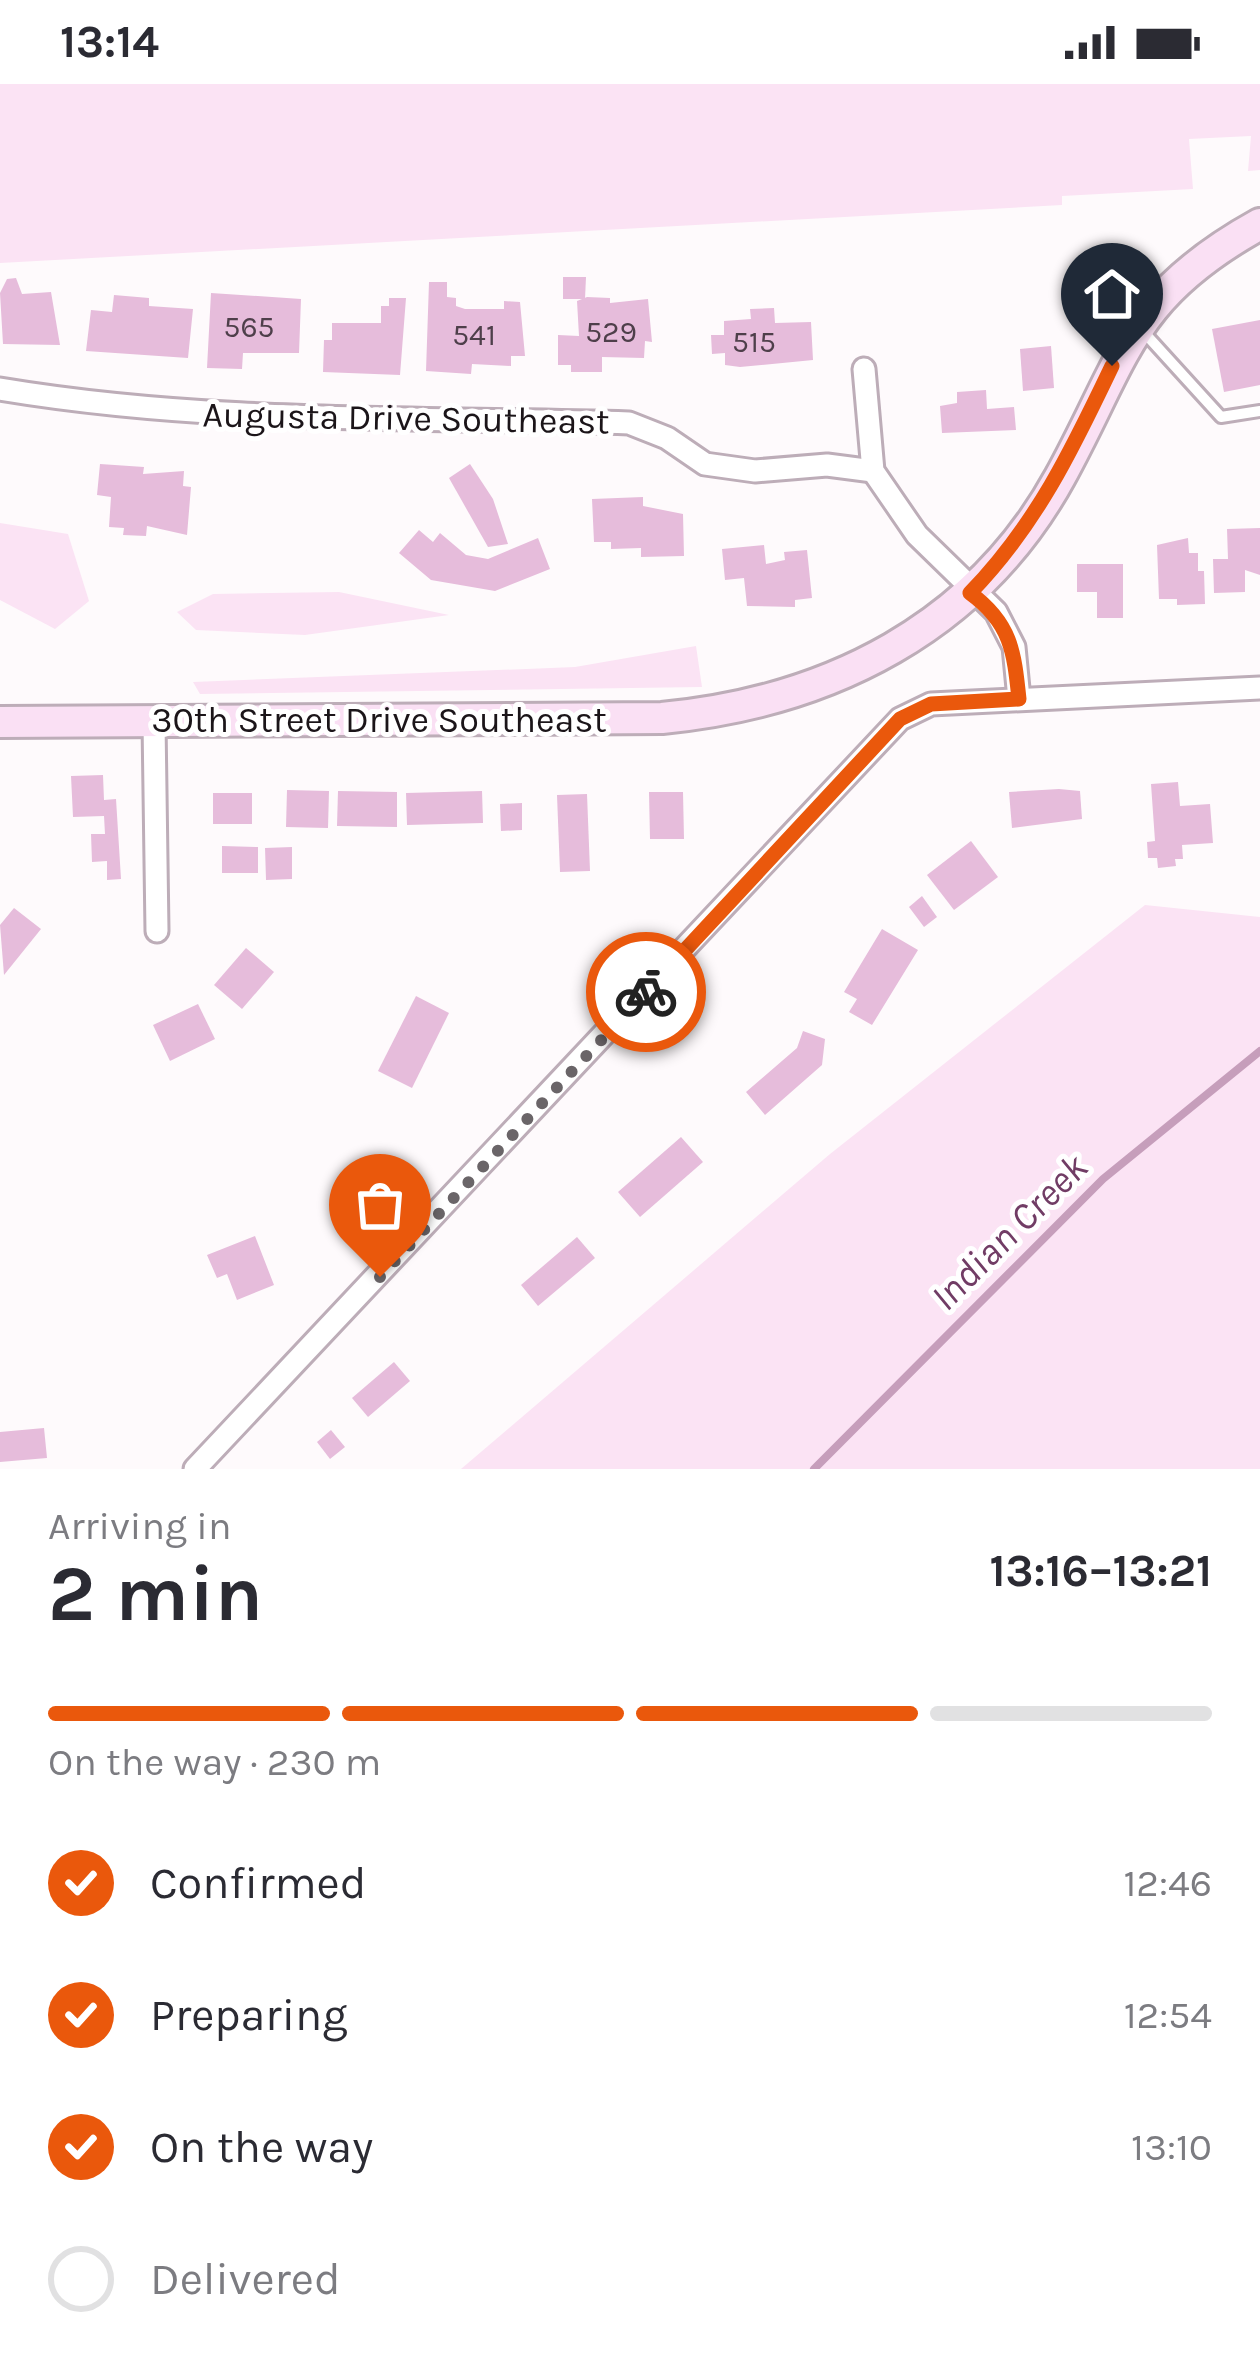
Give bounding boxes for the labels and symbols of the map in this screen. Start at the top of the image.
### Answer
pin [1061,243,1163,366]
house number: 565 [223,309,275,345]
house number: 529 [585,314,637,350]
house number: 541 [452,317,496,353]
house number: 515 [732,324,776,360]
street label: Augusta Drive Southeast [202,393,610,443]
street label: 30th Street Drive Southeast [151,699,607,741]
courier [586,932,706,1052]
water label: Indian Creek [921,1143,1098,1320]
pin [329,1154,431,1277]

